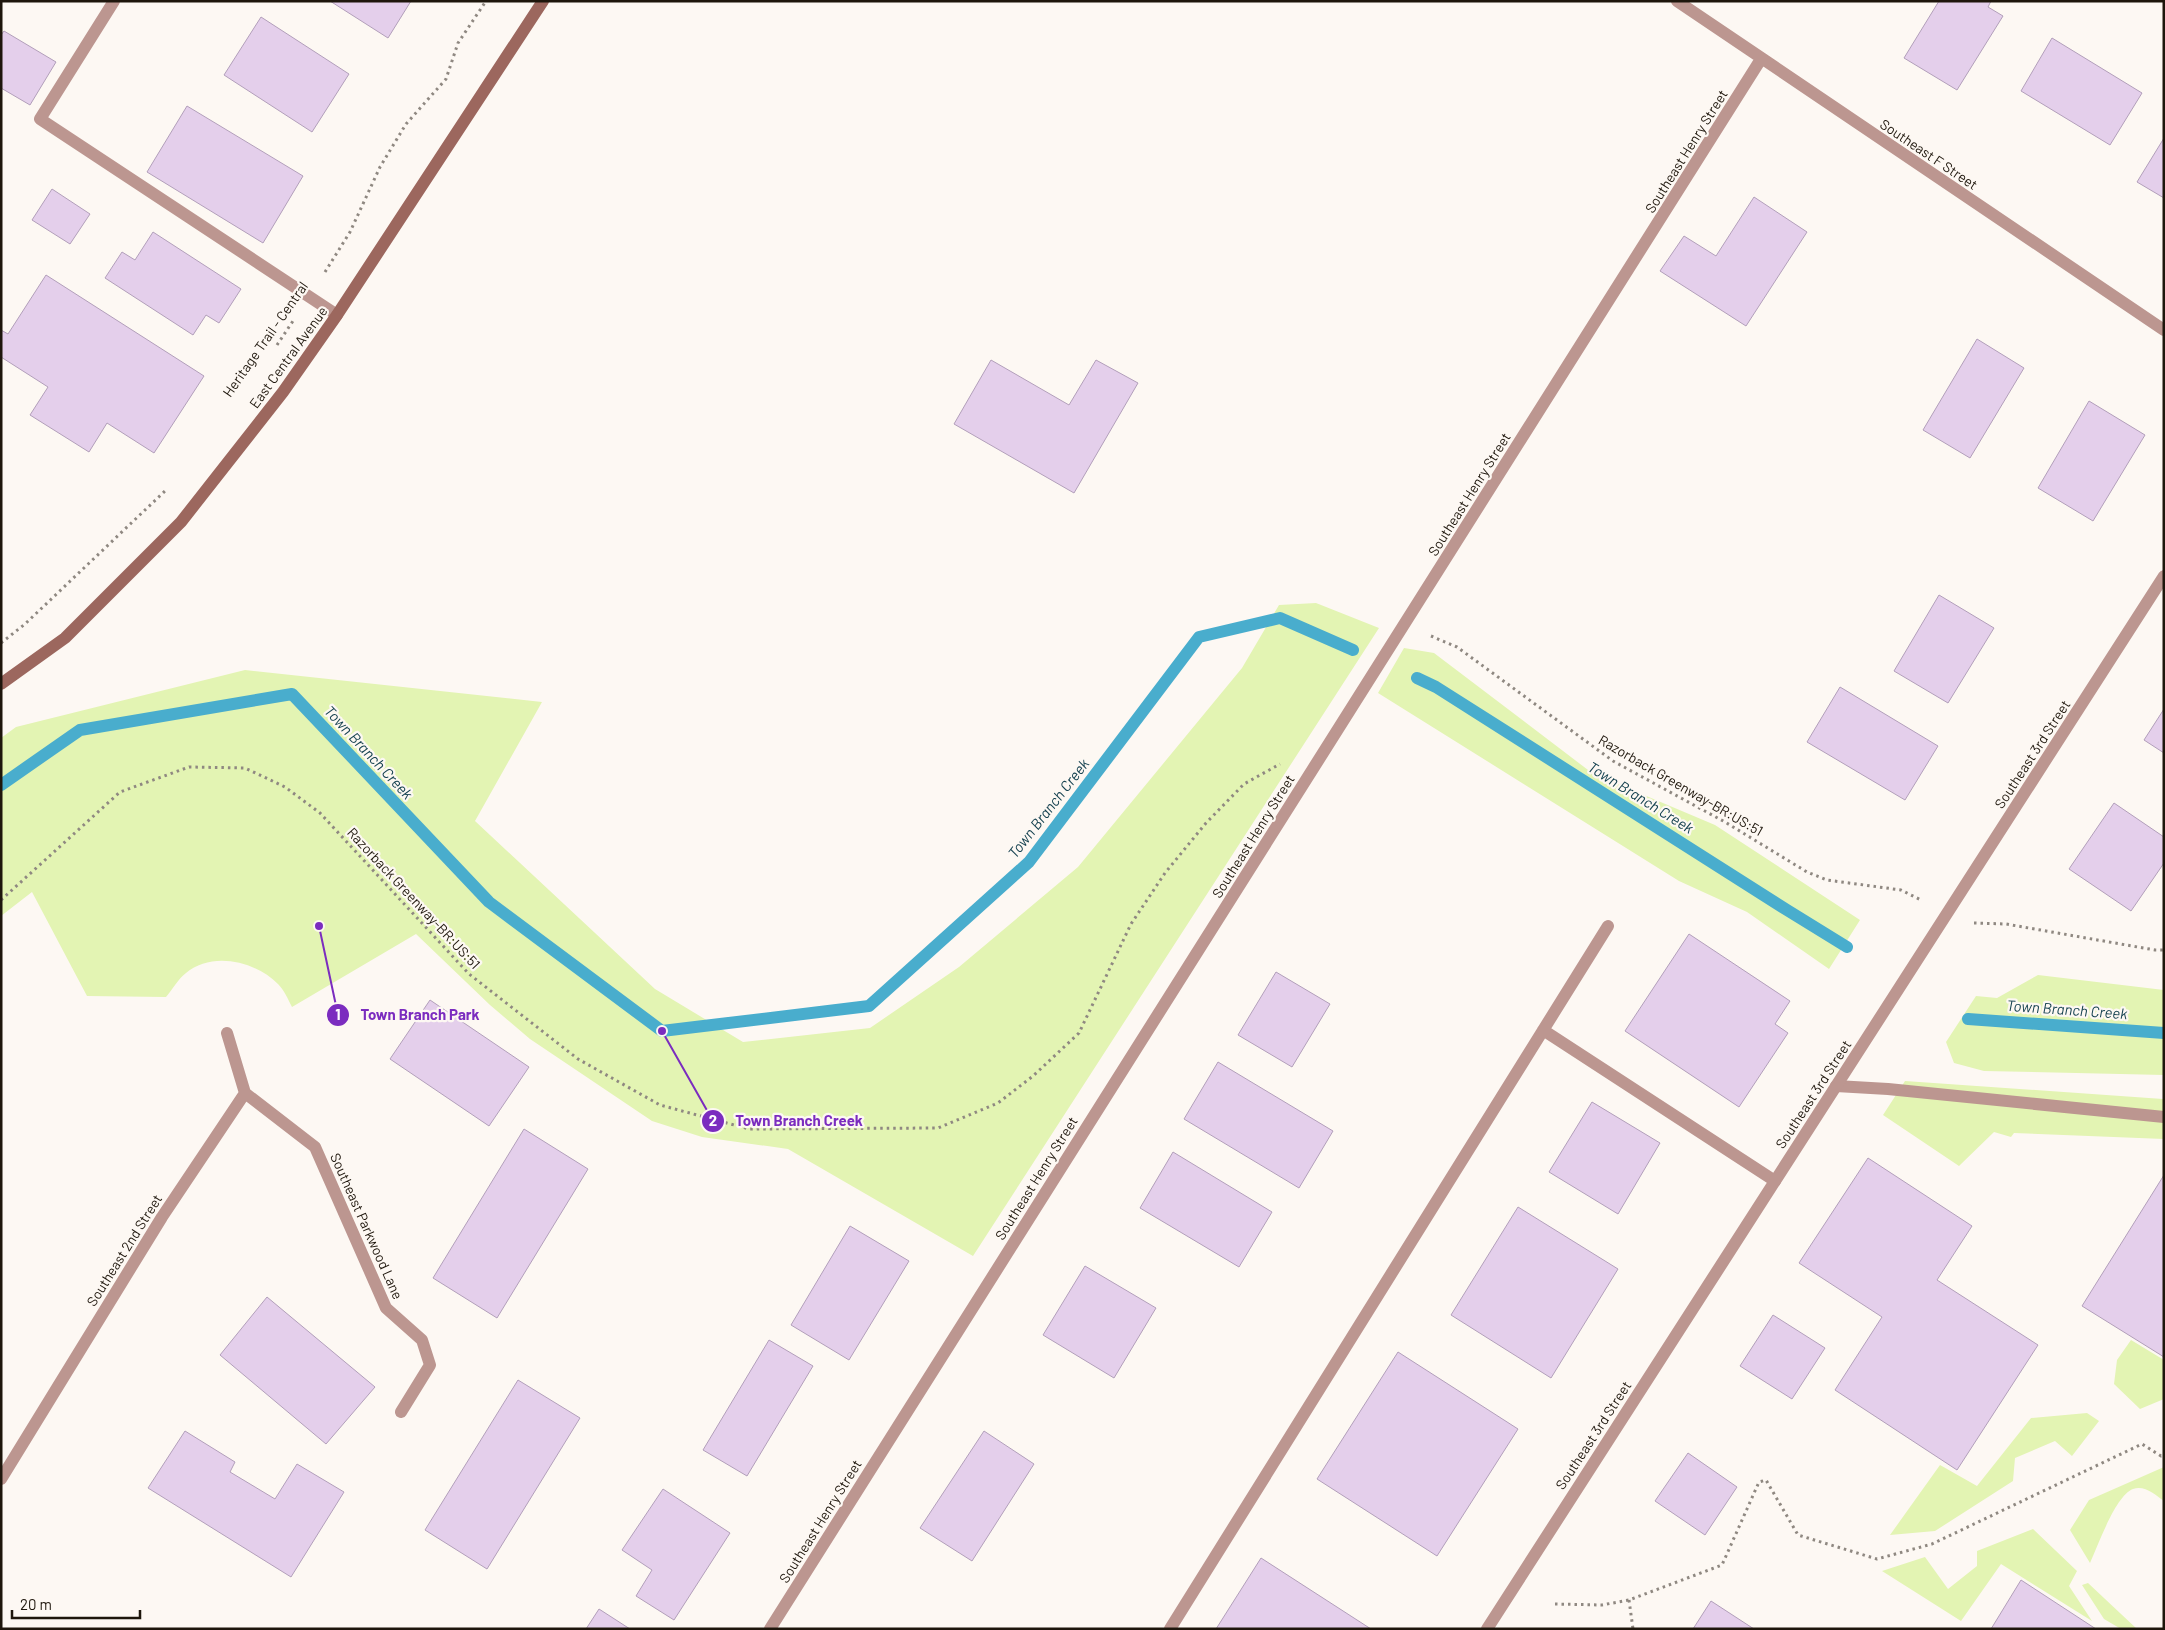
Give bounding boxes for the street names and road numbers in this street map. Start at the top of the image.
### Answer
street label: Southeast Henry Street [1641,86,1731,216]
street label: Southeast F Street [1877,115,1981,193]
street label: Heritage Trail - Central [219,278,311,400]
street label: East Central Avenue [245,303,331,411]
street label: Southeast Henry Street [1424,429,1514,559]
street label: Southeast 3rd Street [1991,697,2073,811]
street label: Razorback Greenway-BR:US:51 [1596,731,1766,839]
street label: Southeast Henry Street [1208,771,1298,901]
street label: Razorback Greenway-BR:US:51 [344,824,484,972]
street label: Southeast 3rd Street [1772,1037,1854,1151]
street label: Southeast Henry Street [991,1113,1081,1243]
street label: Southeast Parkwood Lane [327,1150,407,1302]
street label: Southeast 2nd Street [83,1191,165,1309]
street label: Southeast 3rd Street [1552,1378,1634,1492]
street label: Southeast Henry Street [775,1456,865,1586]

